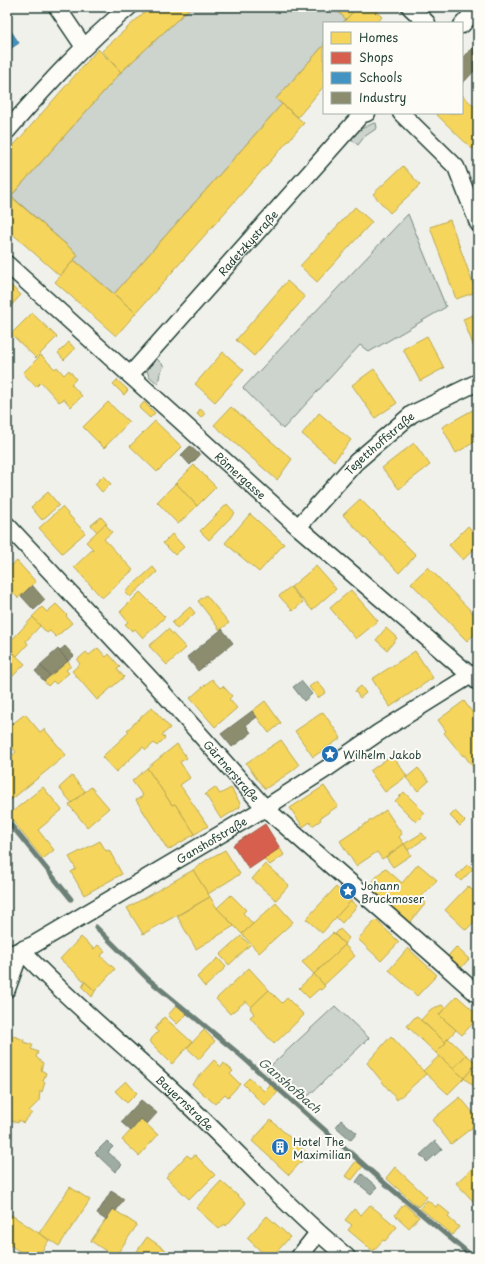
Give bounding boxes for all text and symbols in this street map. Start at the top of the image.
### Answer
legend [323,22,463,114]
text: Homes [359,28,398,46]
text: Shops [359,48,394,66]
text: Schools [359,68,403,86]
text: Industry [359,88,407,106]
street label: Radetzkystraße [214,206,282,279]
street label: Tegetthoffstraße [340,407,418,478]
street label: Römergasse [211,448,270,503]
street label: Gärtnerstraße [200,736,264,805]
place icon: Wilhelm Jakob [320,744,340,764]
place label: Wilhelm Jakob [343,746,421,763]
street label: Ganshofstraße [173,812,250,867]
place label: Johann Bruckmoser [361,877,425,907]
place icon: Johann Bruckmoser [338,881,358,901]
water label: Ganshofbach [255,1053,326,1118]
street label: Bayernstraße [152,1071,218,1134]
place label: Hotel The Maximilian [293,1133,351,1163]
building icon: Hotel The Maximilian [270,1137,290,1157]

